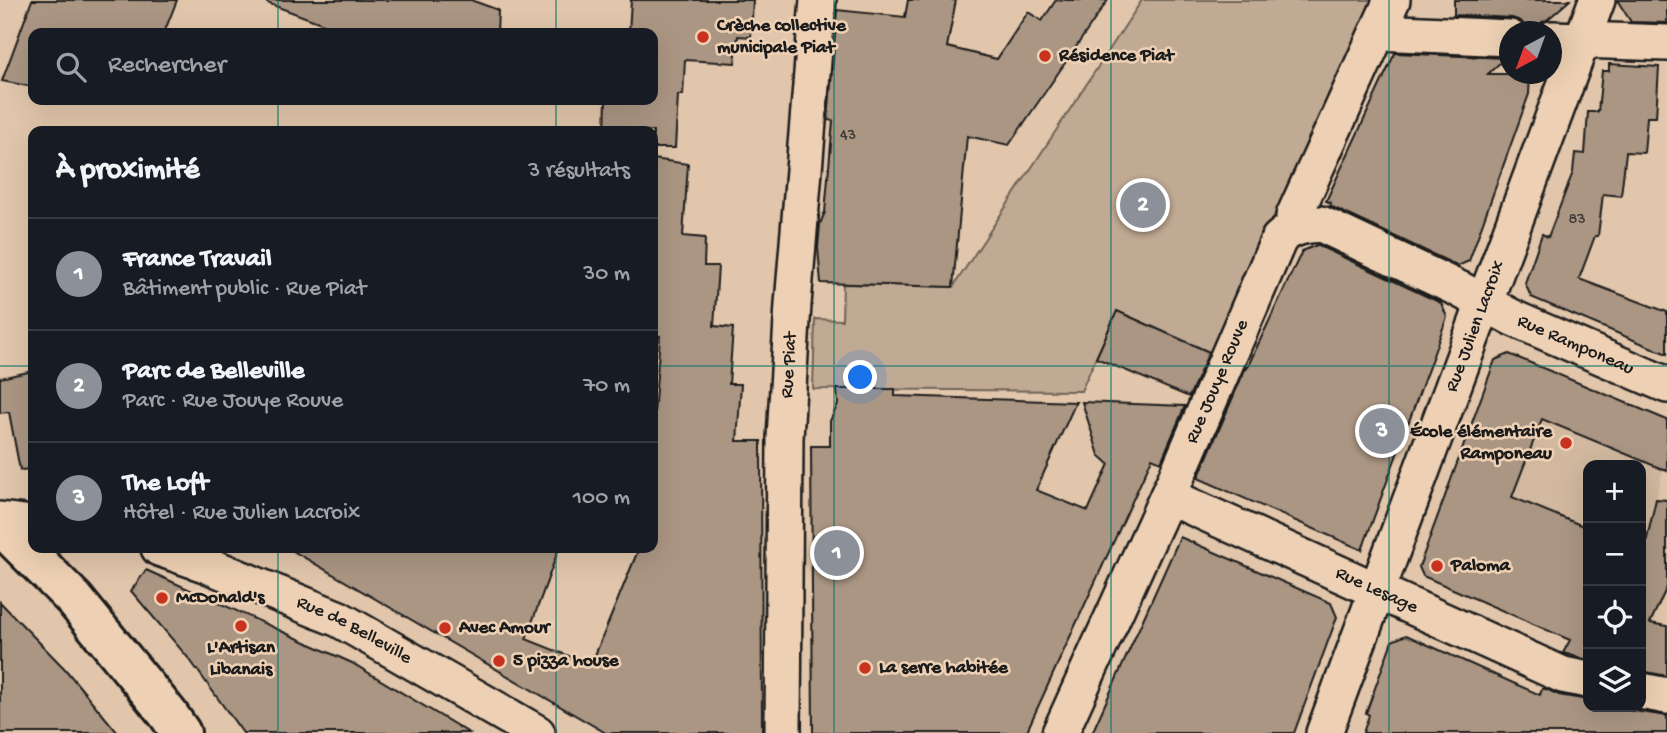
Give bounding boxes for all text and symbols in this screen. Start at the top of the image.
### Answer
place label: Crèche collective municipale Piat [716,15,847,60]
north arrow [1499,21,1562,84]
search box [28,28,658,105]
marker: Crèche collective municipale Piat [695,29,711,45]
place label: Résidence Piat [1058,45,1176,68]
icon: search [52,48,90,86]
marker: Résidence Piat [1037,48,1053,64]
text: Rechercher [108,51,226,82]
house number: 43 [840,127,856,146]
text: À proximité [56,154,200,189]
text: 3 résultats [528,158,630,185]
pin: 2 [1120,179,1166,231]
house number: 83 [1568,211,1586,230]
text: France Travail [123,245,272,276]
street label: Rue Julien Lacroix [1441,257,1510,395]
text: 1 [74,261,84,288]
text: 30 m [583,261,630,288]
text: Bâtiment public · Rue Piat [123,276,366,303]
street label: Rue Ramponeau [1514,310,1637,381]
street label: Rue Jouye Rouve [1181,316,1254,447]
street label: Rue Piat [776,329,803,399]
text: Parc de Belleville [123,357,304,388]
your location [843,360,877,394]
text: 2 [73,373,85,400]
text: 70 m [583,373,630,400]
text: Parc · Rue Jouye Rouve [123,388,343,415]
pin: 3 [1359,405,1405,457]
place label: École élémentaire Ramponeau [1410,421,1553,466]
marker: École élémentaire Ramponeau [1558,435,1574,451]
map controls [1583,460,1646,712]
button: + [1583,460,1646,523]
text: The Loft [123,469,208,500]
text: 3 [73,485,85,512]
text: 100 m [573,485,630,512]
text: Hôtel · Rue Julien Lacroix [123,500,360,527]
button: − [1583,523,1646,586]
pin: 1 [814,527,860,579]
place label: Paloma [1450,555,1512,578]
marker: Paloma [1429,558,1445,574]
street label: Rue Lesage [1332,562,1422,619]
button: locate [1583,586,1646,649]
place label: McDonald's [176,587,266,610]
marker: McDonald's [154,590,170,606]
street label: Rue de Belleville [293,591,416,670]
place label: Avec Amour [458,617,552,640]
marker: L'Artisan Libanais [233,618,249,634]
marker: Avec Amour [437,620,453,636]
place label: L'Artisan Libanais [207,637,276,682]
button: layers [1583,649,1646,712]
place label: 5 pizza house [513,650,620,673]
marker: 5 pizza house [491,653,507,669]
place label: La serre habitée [879,657,1009,680]
marker: La serre habitée [857,660,873,676]

